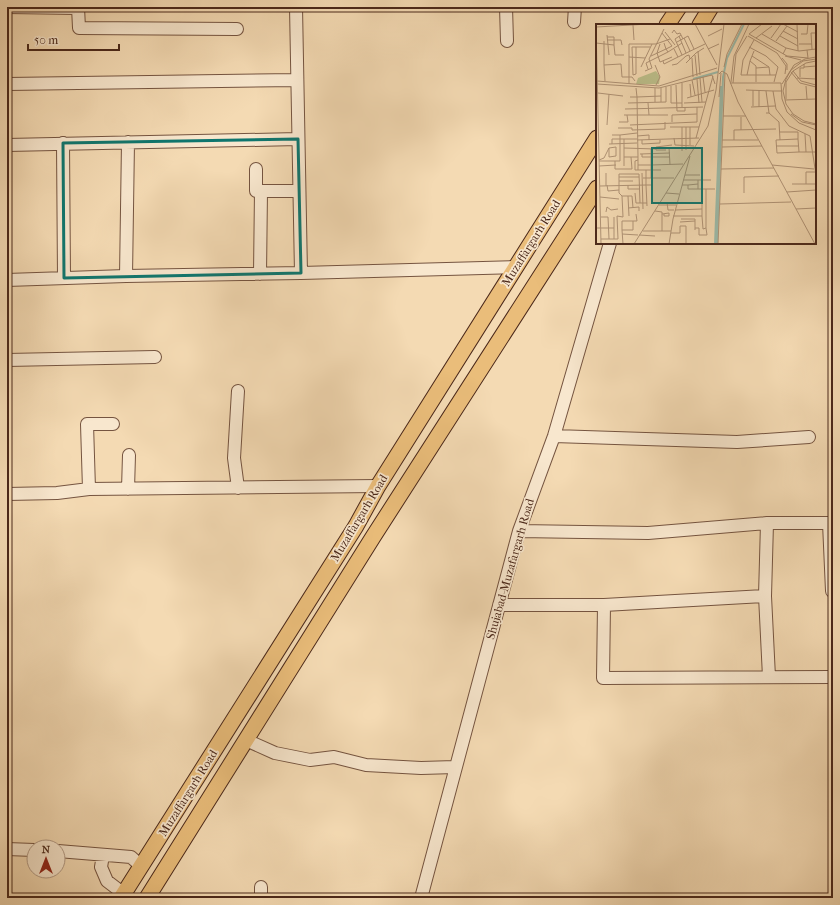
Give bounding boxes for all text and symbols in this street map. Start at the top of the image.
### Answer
inset map [596,24,816,244]
scale bar [28,26,119,52]
text: 50 m [34,33,58,47]
street label: Muzaffargarh Road [499,197,563,289]
street label: Muzaffargarh Road [327,471,391,564]
street label: Shujabad-Muzafargarh Road [483,497,537,641]
street label: Muzaffargarh Road [156,747,220,839]
north arrow [26,839,66,879]
text: N [42,843,51,856]

